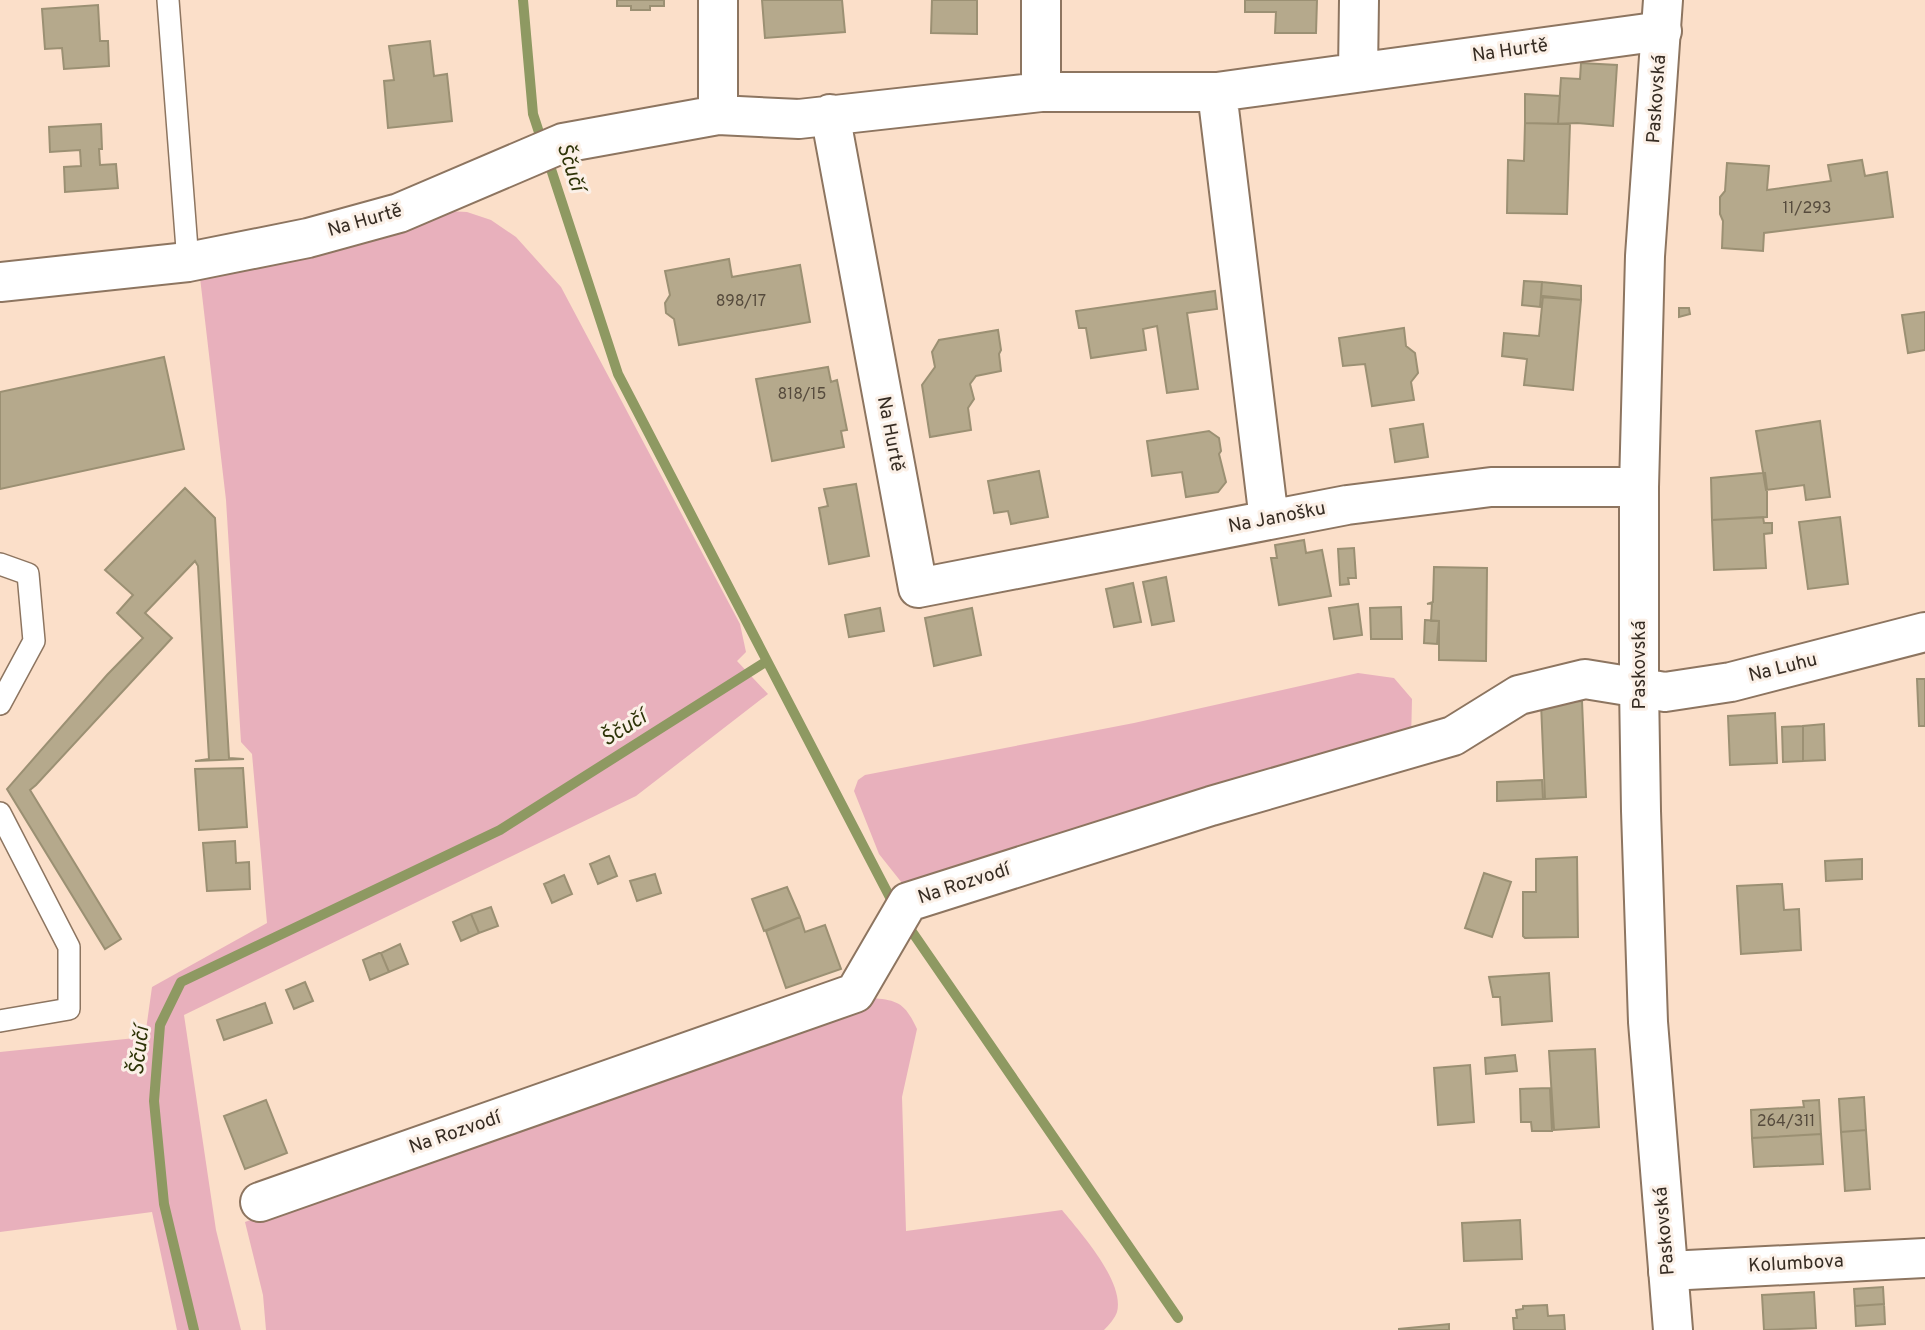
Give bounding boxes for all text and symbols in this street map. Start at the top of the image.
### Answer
street label: Na Hurtě [1471,34,1549,68]
street label: Paskovská [1642,54,1672,144]
water label: Ščučí [550,139,593,199]
street label: Na Hurtě [325,199,405,243]
house number: 11/293 [1783,199,1831,219]
house number: 898/17 [716,292,766,312]
house number: 818/15 [778,385,826,405]
street label: Na Hurtě [871,394,909,474]
street label: Na Janošku [1226,497,1328,539]
street label: Paskovská [1628,621,1652,709]
street label: Na Luhu [1746,648,1820,688]
water label: Ščučí [596,701,656,753]
street label: Na Rozvodí [915,857,1015,910]
water label: Ščučí [123,1020,157,1077]
street label: Na Rozvodí [406,1105,506,1160]
house number: 264/311 [1757,1112,1815,1132]
street label: Paskovská [1649,1186,1681,1276]
street label: Kolumbova [1748,1250,1844,1278]

